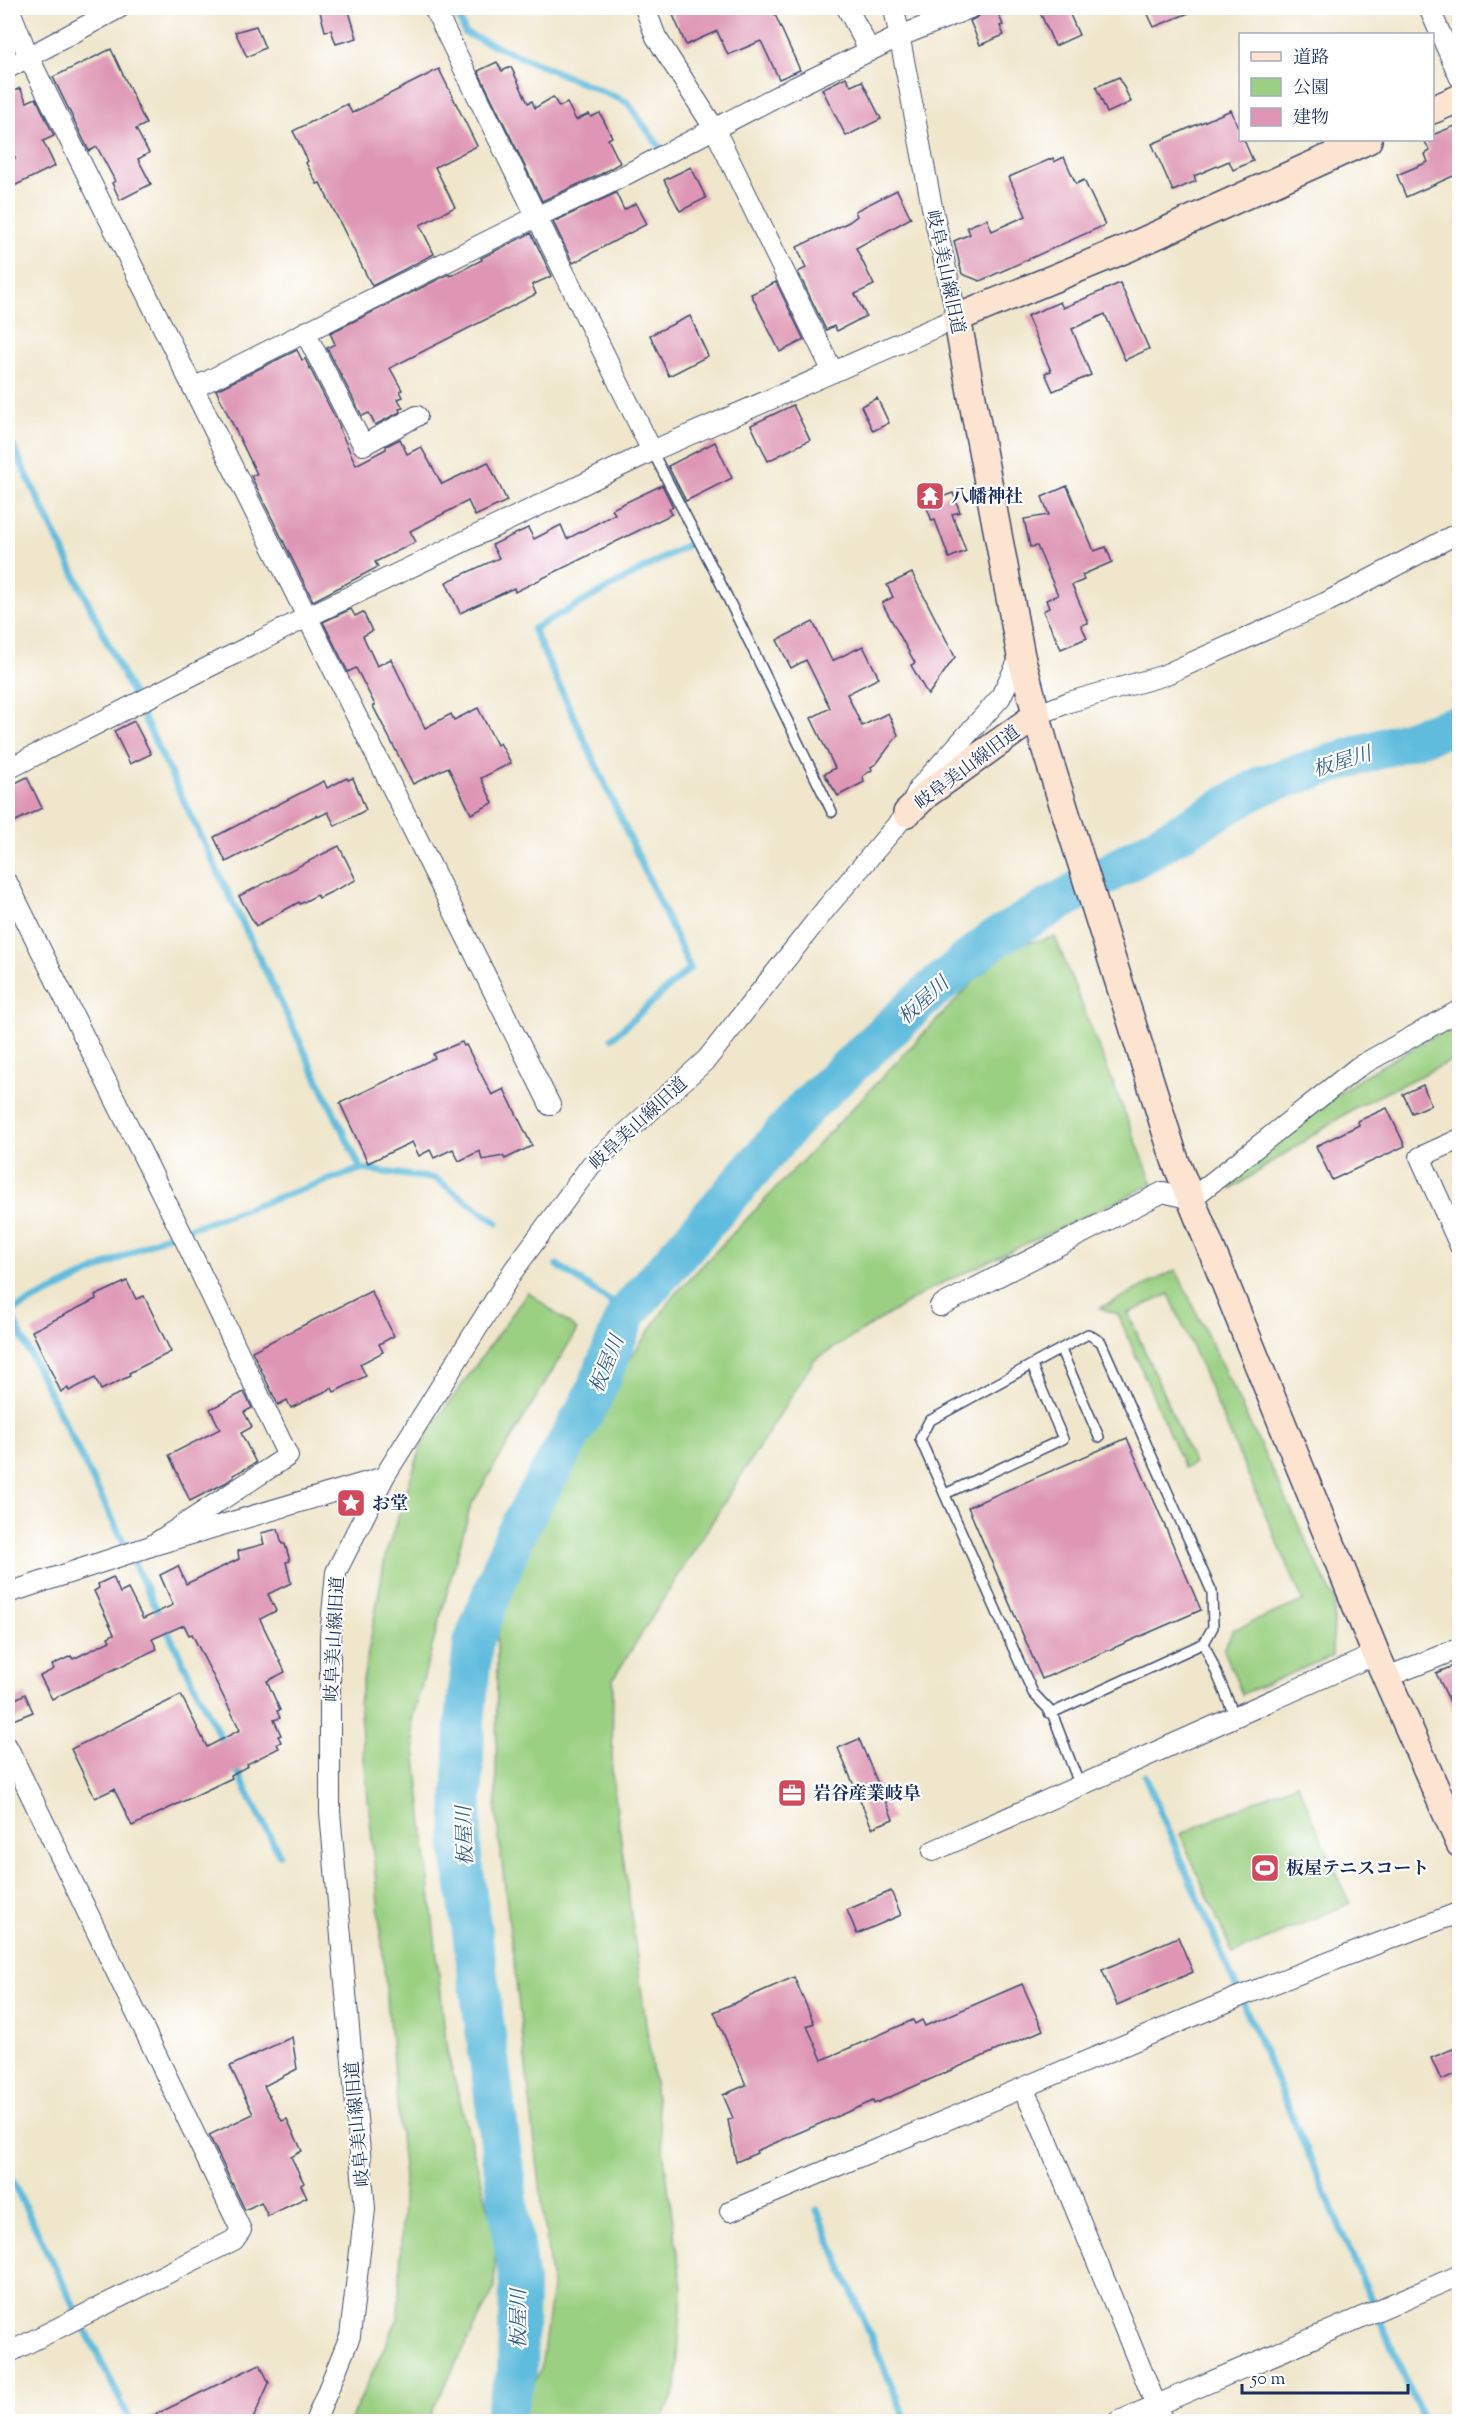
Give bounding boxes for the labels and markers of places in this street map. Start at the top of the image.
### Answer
temple icon: 八幡神社 [914,480,946,512]
place label: 八幡神社 [951,485,1023,511]
place icon: お堂 [335,1487,367,1519]
place label: お堂 [372,1492,408,1518]
office icon: 岩谷産業岐阜 [776,1777,808,1809]
place label: 岩谷産業岐阜 [813,1782,921,1808]
sports icon: 板屋テニスコート [1249,1852,1281,1884]
place label: 板屋テニスコート [1286,1857,1429,1883]

